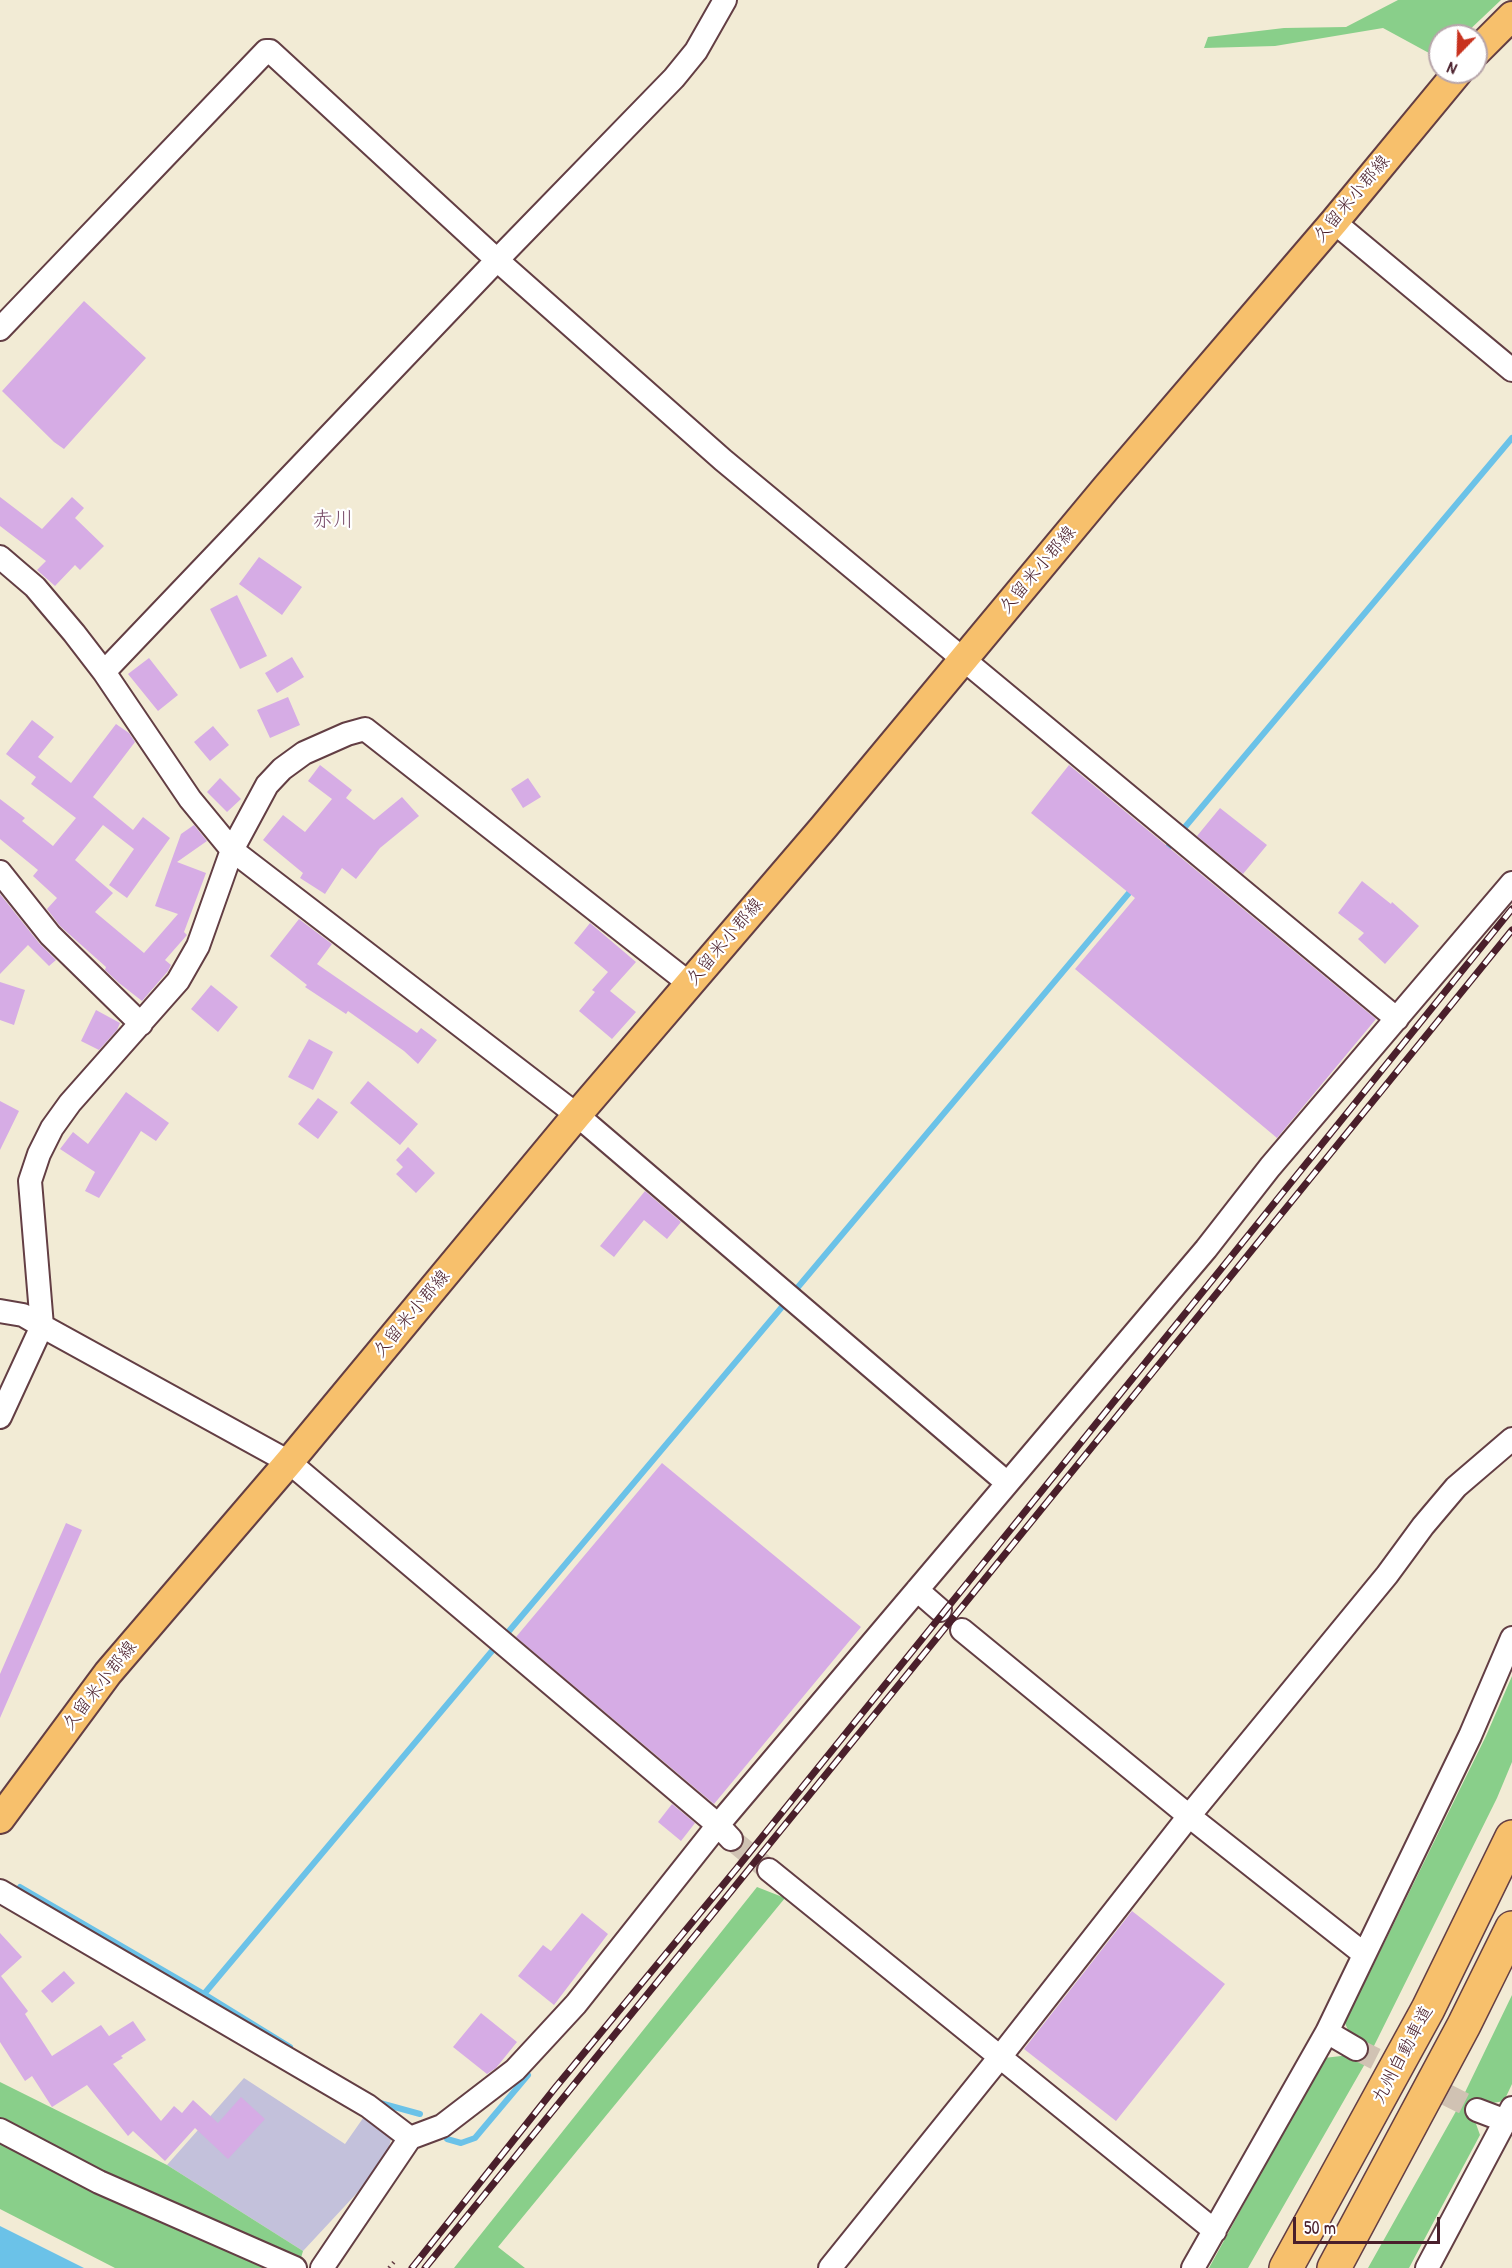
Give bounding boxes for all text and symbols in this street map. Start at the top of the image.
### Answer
north arrow [1428,24,1488,84]
text: N [1444,57,1460,81]
street label: 久留米小郡線 [1309,151,1395,247]
district label: 赤川 [312,507,354,533]
street label: 久留米小郡線 [995,522,1081,618]
street label: 久留米小郡線 [682,894,768,990]
street label: 久留米小郡線 [369,1266,455,1362]
street label: 久留米小郡線 [58,1637,142,1735]
street label: 九州自動車道 [1368,2002,1438,2108]
scale bar [1296,2205,1443,2243]
text: 50 m [1304,2215,1336,2240]

